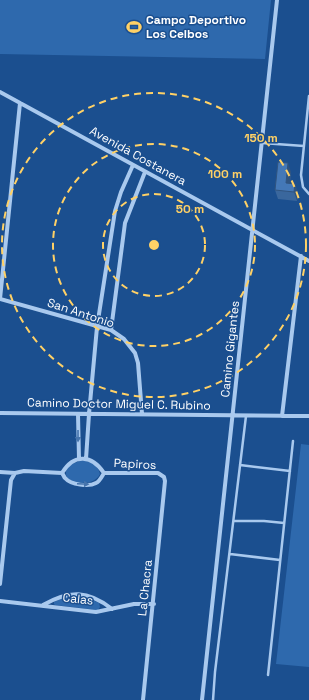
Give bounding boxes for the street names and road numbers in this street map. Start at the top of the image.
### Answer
street label: Avenida Costanera [87,123,189,189]
street label: San Antonio [45,295,117,331]
street label: Camino Gigantes [217,300,243,398]
street label: Camino Doctor Miguel C. Rubino [27,394,211,414]
street label: Papiros [113,455,157,473]
street label: La Chacra [134,559,156,617]
street label: Calas [62,589,94,609]

